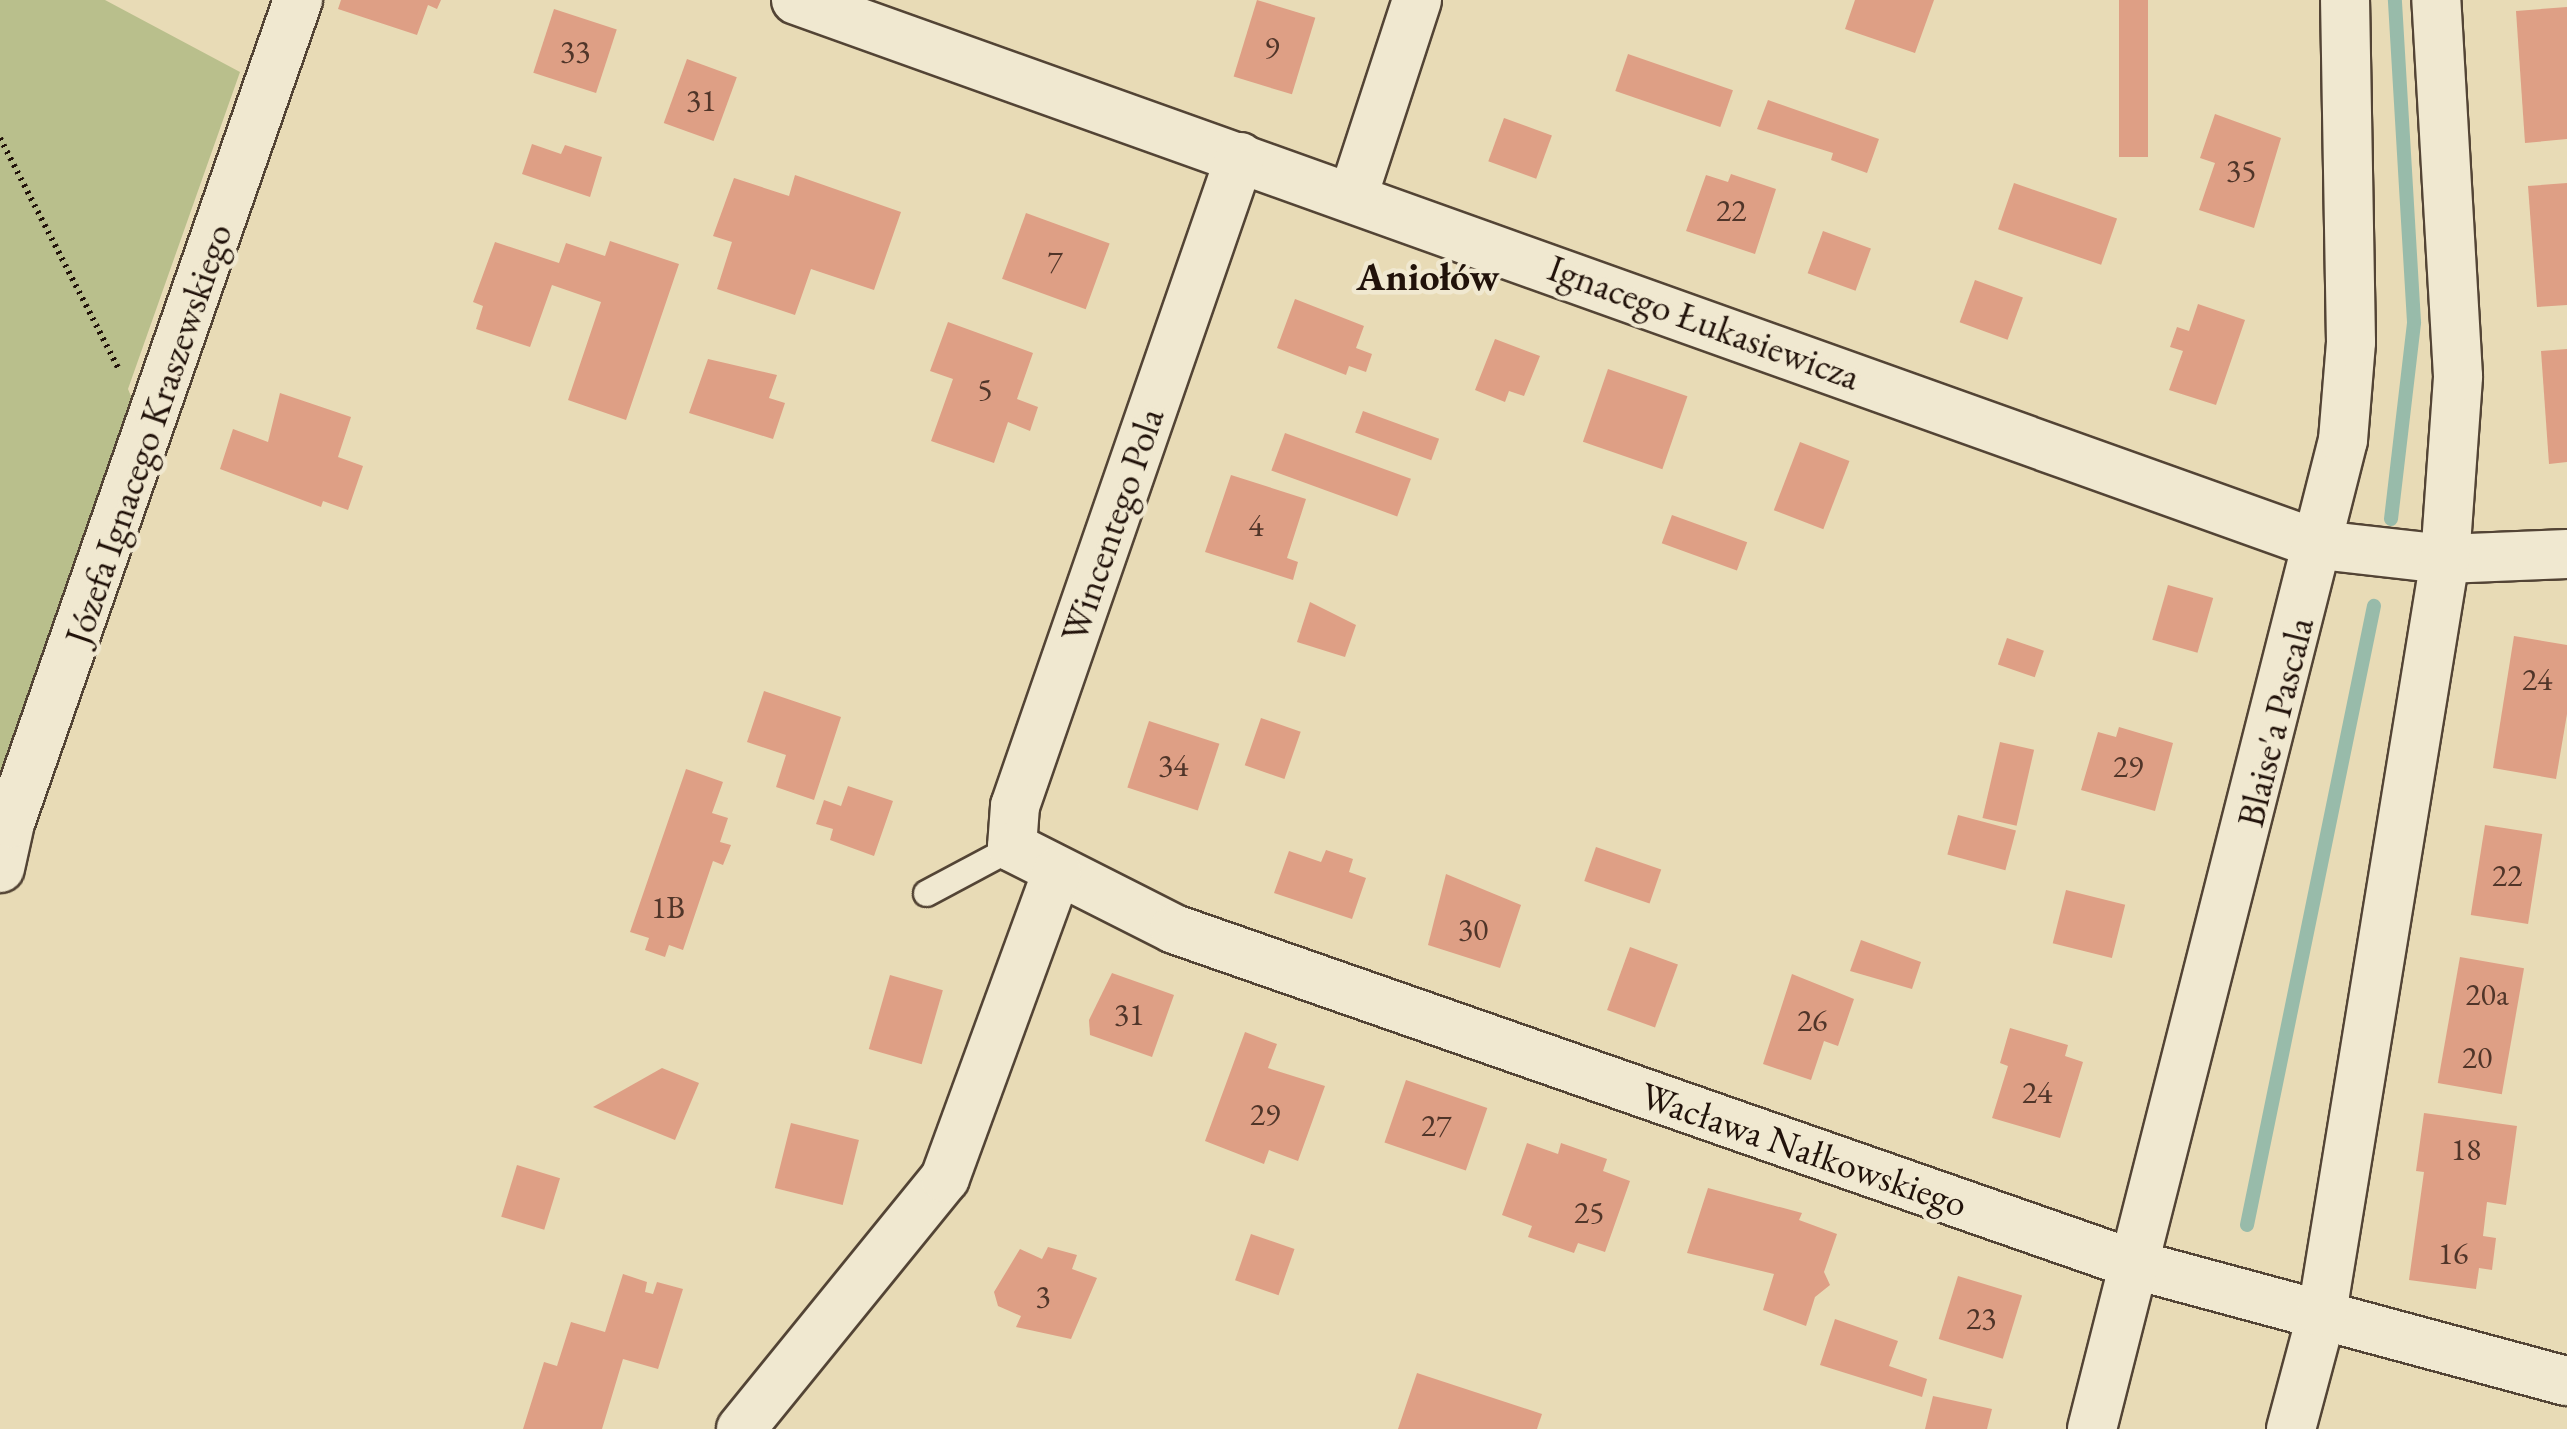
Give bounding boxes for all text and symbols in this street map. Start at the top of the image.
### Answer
house number: 9 [1264,28,1280,66]
house number: 33 [560,32,590,70]
house number: 31 [686,81,716,119]
house number: 35 [2226,151,2256,189]
house number: 22 [1716,191,1746,229]
street label: Józefa Ignacego Kraszewskiego [54,218,242,650]
house number: 7 [1047,242,1063,280]
street label: Ignacego Łukasiewicza [1542,244,1866,400]
district label: Aniołów [1356,252,1500,300]
house number: 5 [977,370,993,408]
street label: Wincentego Pola [1051,402,1173,648]
house number: 4 [1248,506,1264,544]
street label: Blaise'a Pascala [2227,613,2323,831]
house number: 24 [2522,660,2552,698]
house number: 34 [1158,746,1188,784]
house number: 29 [2113,747,2143,785]
house number: 22 [2492,856,2522,894]
house number: 1B [651,888,685,926]
house number: 30 [1458,910,1488,948]
house number: 20a [2465,975,2509,1013]
house number: 31 [1114,995,1144,1033]
house number: 26 [1797,1001,1827,1039]
house number: 20 [2462,1038,2492,1076]
street label: Wacława Nałkowskiego [1635,1072,1973,1226]
house number: 24 [2022,1073,2052,1111]
house number: 29 [1250,1095,1280,1133]
house number: 27 [1421,1106,1451,1144]
house number: 18 [2451,1130,2481,1168]
house number: 25 [1574,1193,1604,1231]
house number: 16 [2438,1234,2468,1272]
house number: 3 [1035,1277,1051,1315]
house number: 23 [1966,1299,1996,1337]

